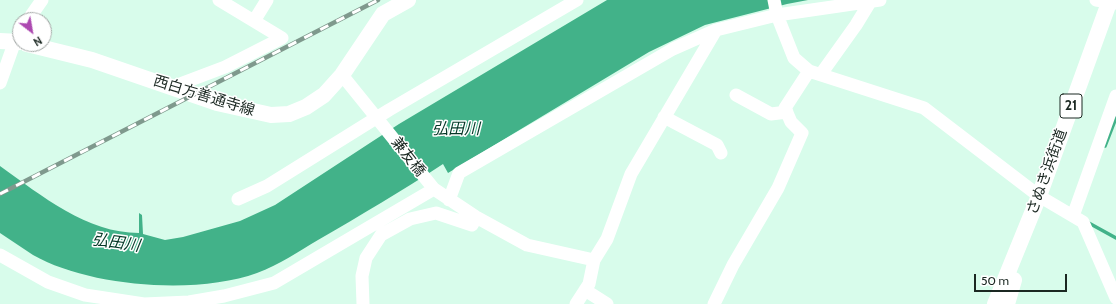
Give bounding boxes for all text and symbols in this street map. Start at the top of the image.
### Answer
north arrow [12,12,52,52]
text: N [31,33,45,49]
street label: 西白方善通寺線 [151,72,257,120]
road number: 21 [1060,94,1082,118]
water label: 弘田川 [432,119,480,139]
street label: さぬき浜街道 [1023,127,1071,217]
street label: 兼友橋 [387,134,429,180]
water label: 弘田川 [91,230,141,256]
scale bar [976,266,1069,292]
text: 50 m [981,273,1009,288]

